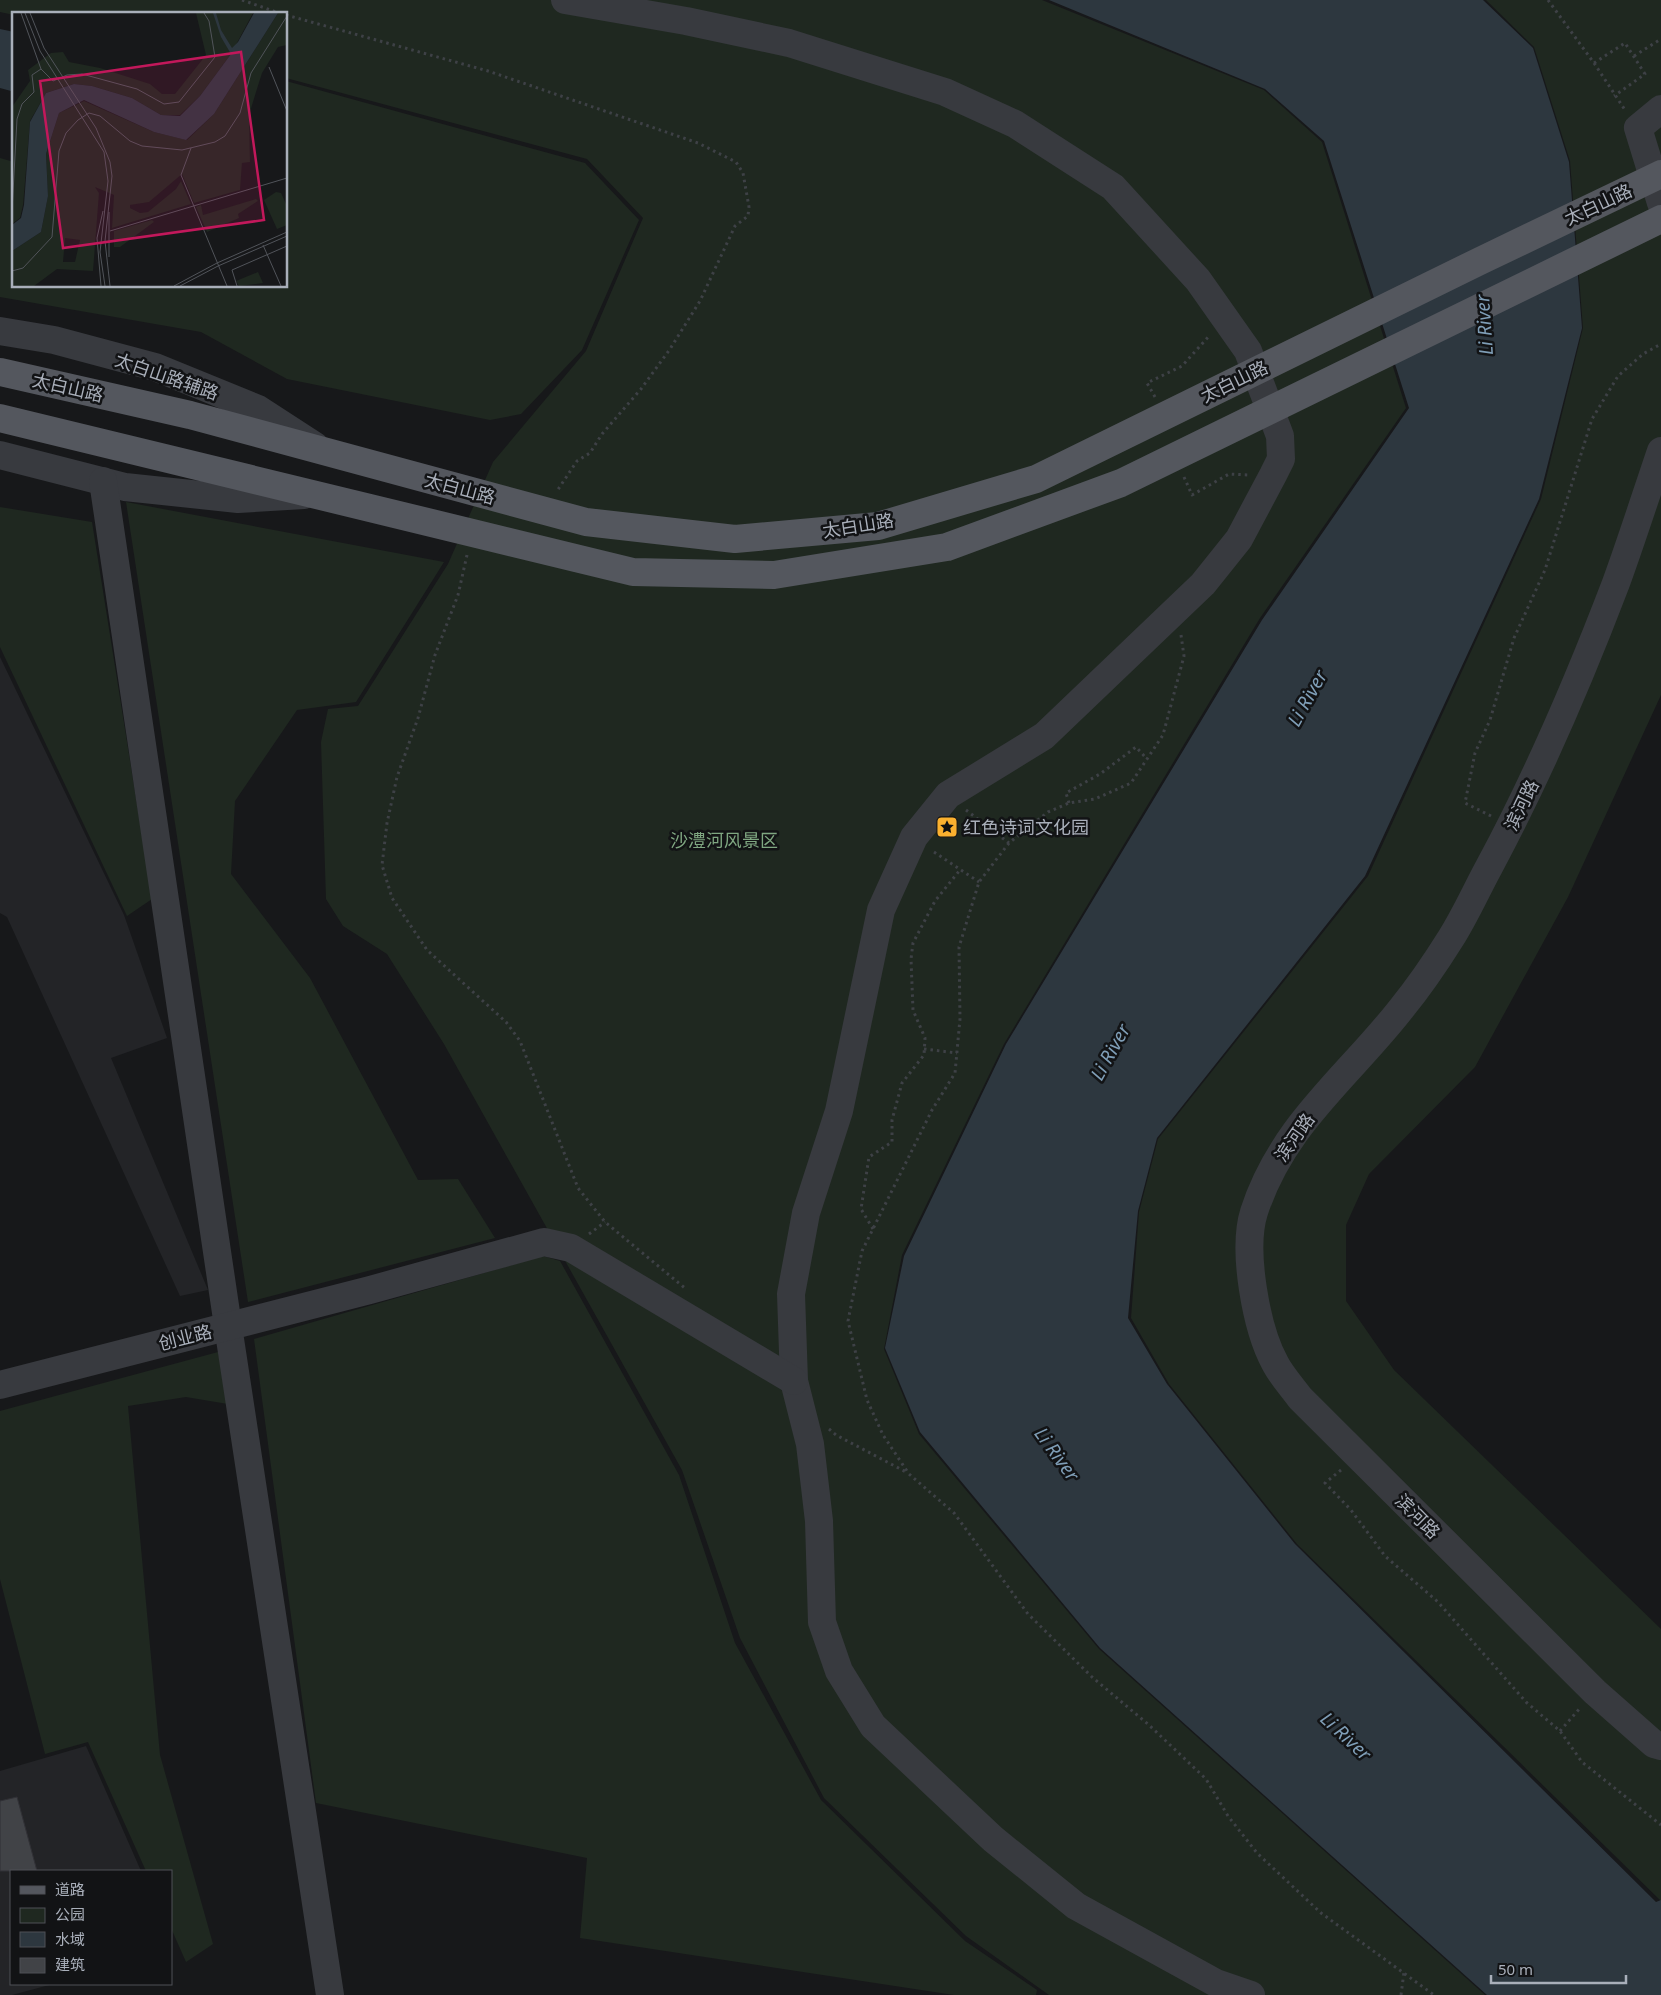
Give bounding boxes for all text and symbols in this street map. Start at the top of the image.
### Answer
inset map [12,12,288,288]
street label: 太白山路 [1560,178,1636,230]
water label: Li River [1469,292,1499,356]
street label: 太白山路辅路 [112,347,222,405]
street label: 太白山路 [1196,354,1272,408]
street label: 太白山路 [30,367,106,407]
street label: 太白山路 [422,467,498,509]
street label: 太白山路 [821,508,895,542]
water label: Li River [1281,664,1334,731]
street label: 滨河路 [1498,775,1544,835]
place icon: 红色诗词文化园 [935,815,959,839]
place label: 红色诗词文化园 [963,815,1089,839]
park label: 沙澧河风景区 [670,828,778,852]
water label: Li River [1084,1018,1137,1085]
street label: 滨河路 [1269,1108,1319,1166]
street label: 创业路 [156,1319,214,1355]
water label: Li River [1029,1422,1086,1487]
street label: 滨河路 [1390,1488,1446,1544]
water label: Li River [1315,1706,1378,1767]
legend [10,1870,172,1985]
text: 道路 [55,1879,85,1899]
text: 公园 [55,1904,85,1924]
text: 水域 [55,1929,85,1949]
scale bar [1491,1952,1626,1984]
text: 建筑 [55,1954,85,1974]
text: 50 m [1498,1959,1533,1979]

